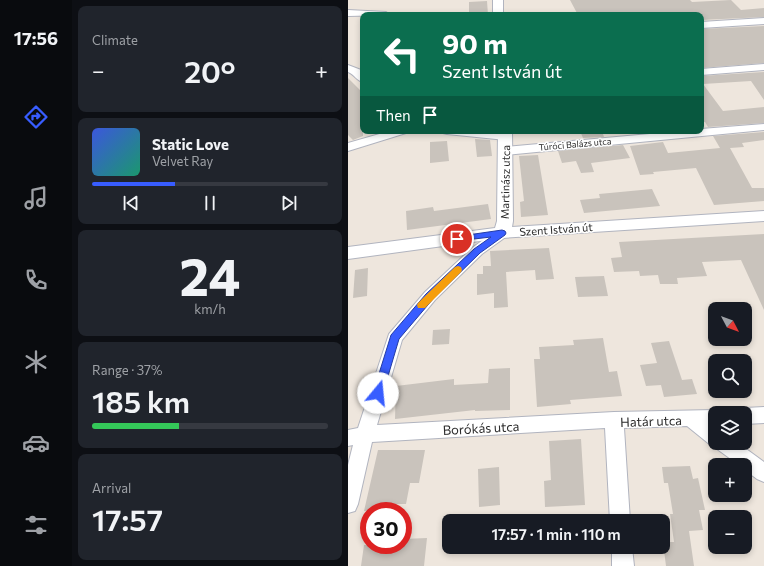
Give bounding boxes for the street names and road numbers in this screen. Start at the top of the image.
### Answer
street label: Túróci Balázs utca [538,135,612,153]
street label: Martinász utca [498,145,512,219]
street label: Szent István út [519,220,594,238]
street label: Határ utca [620,412,682,430]
street label: Borókás utca [442,418,520,438]

